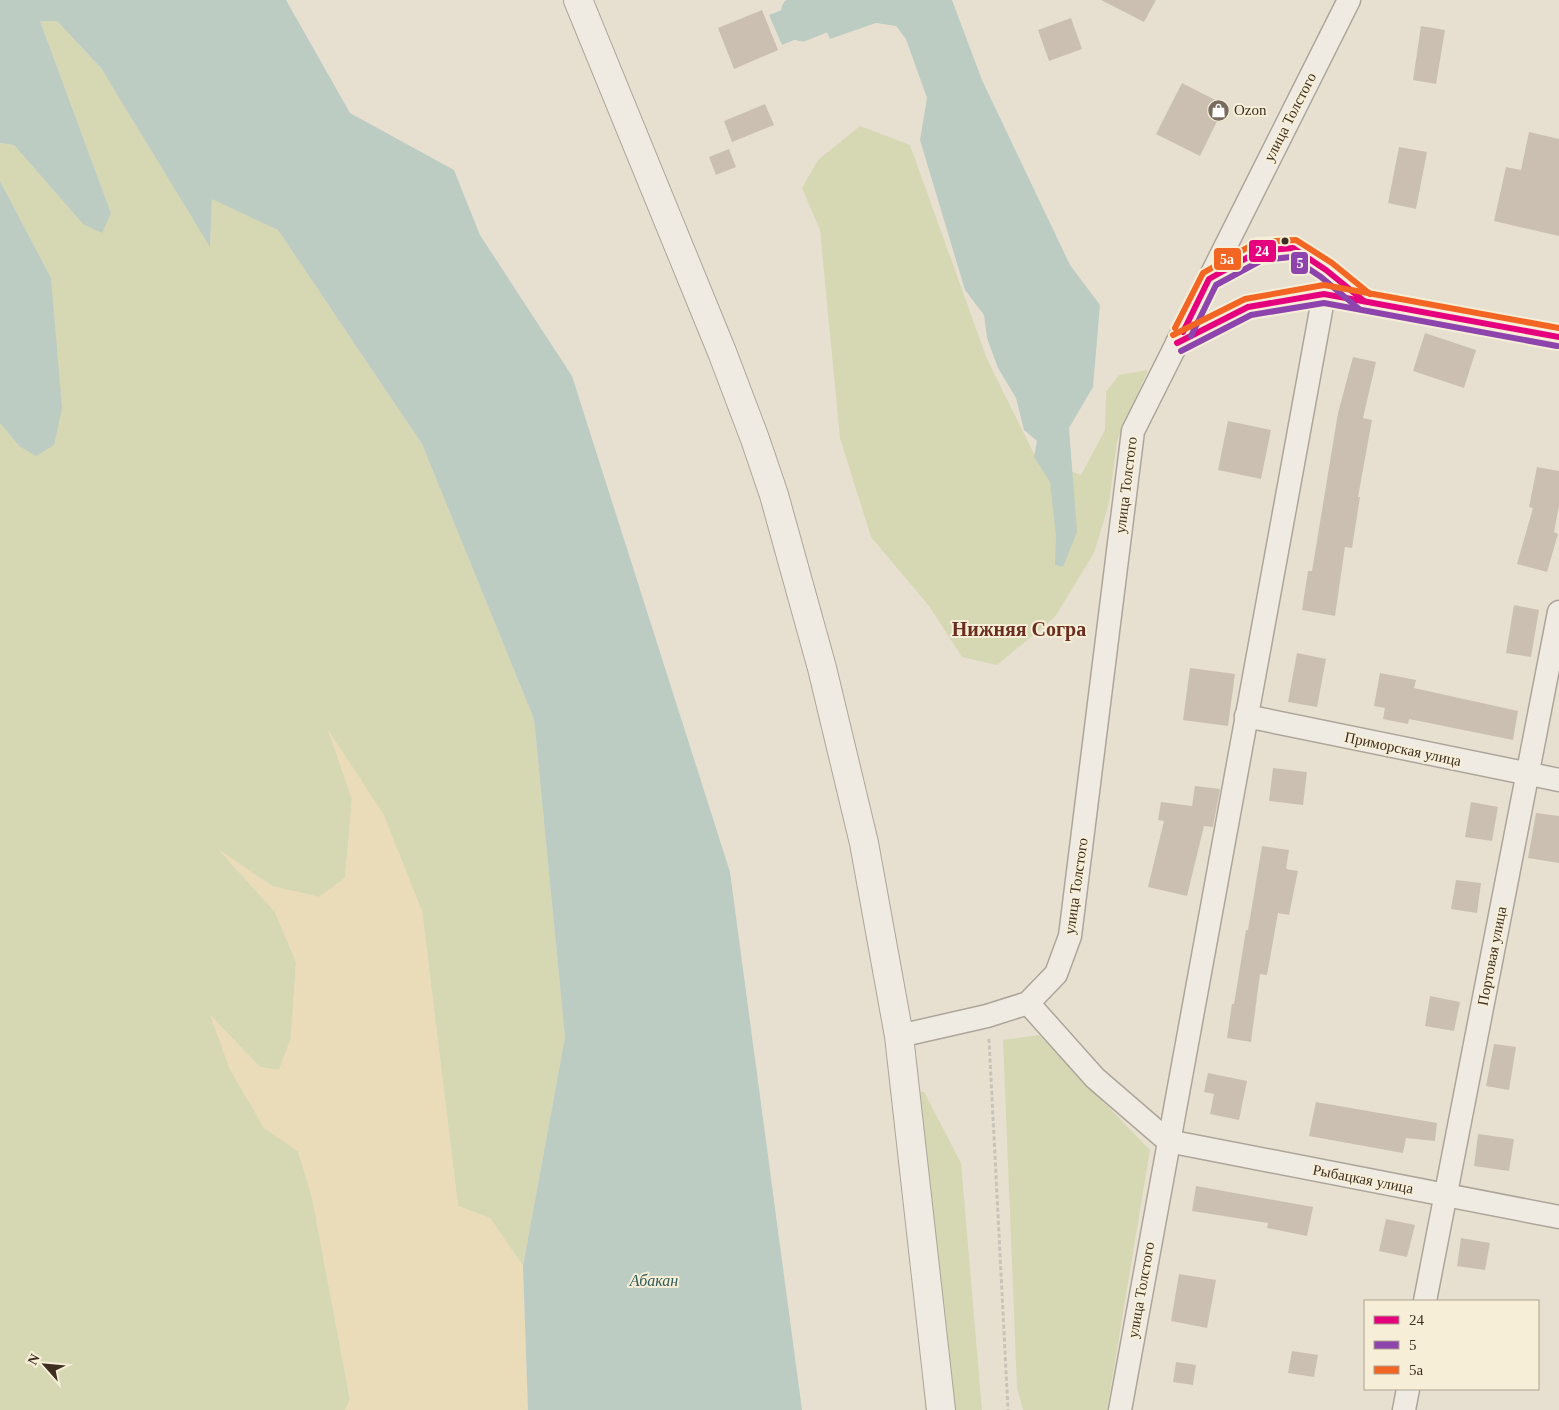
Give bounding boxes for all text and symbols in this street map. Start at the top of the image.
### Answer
street label: улица Толстого [1261,70,1319,164]
shop icon: Ozon [1206,98,1230,122]
place label: Ozon [1234,102,1267,118]
unlabelled marker [1280,236,1290,246]
line badge: 24 [1248,239,1277,263]
text: 24 [1255,244,1269,259]
line badge: 5а [1213,247,1242,271]
line badge: 5 [1290,251,1309,275]
text: 5а [1220,252,1234,267]
text: 5 [1297,256,1304,271]
street label: улица Толстого [1112,436,1140,534]
district label: Нижняя Согра [952,618,1086,641]
street label: Приморская улица [1343,729,1463,769]
street label: улица Толстого [1061,837,1091,935]
street label: Портовая улица [1475,905,1510,1007]
street label: Рыбацкая улица [1311,1161,1415,1197]
street label: улица Толстого [1125,1241,1157,1339]
water label: Абакан [629,1272,678,1289]
legend [1364,1300,1539,1390]
text: 24 [1409,1312,1425,1328]
text: 5 [1409,1337,1417,1353]
north arrow [20,1340,70,1390]
text: N [25,1351,43,1367]
text: 5а [1409,1362,1424,1378]

